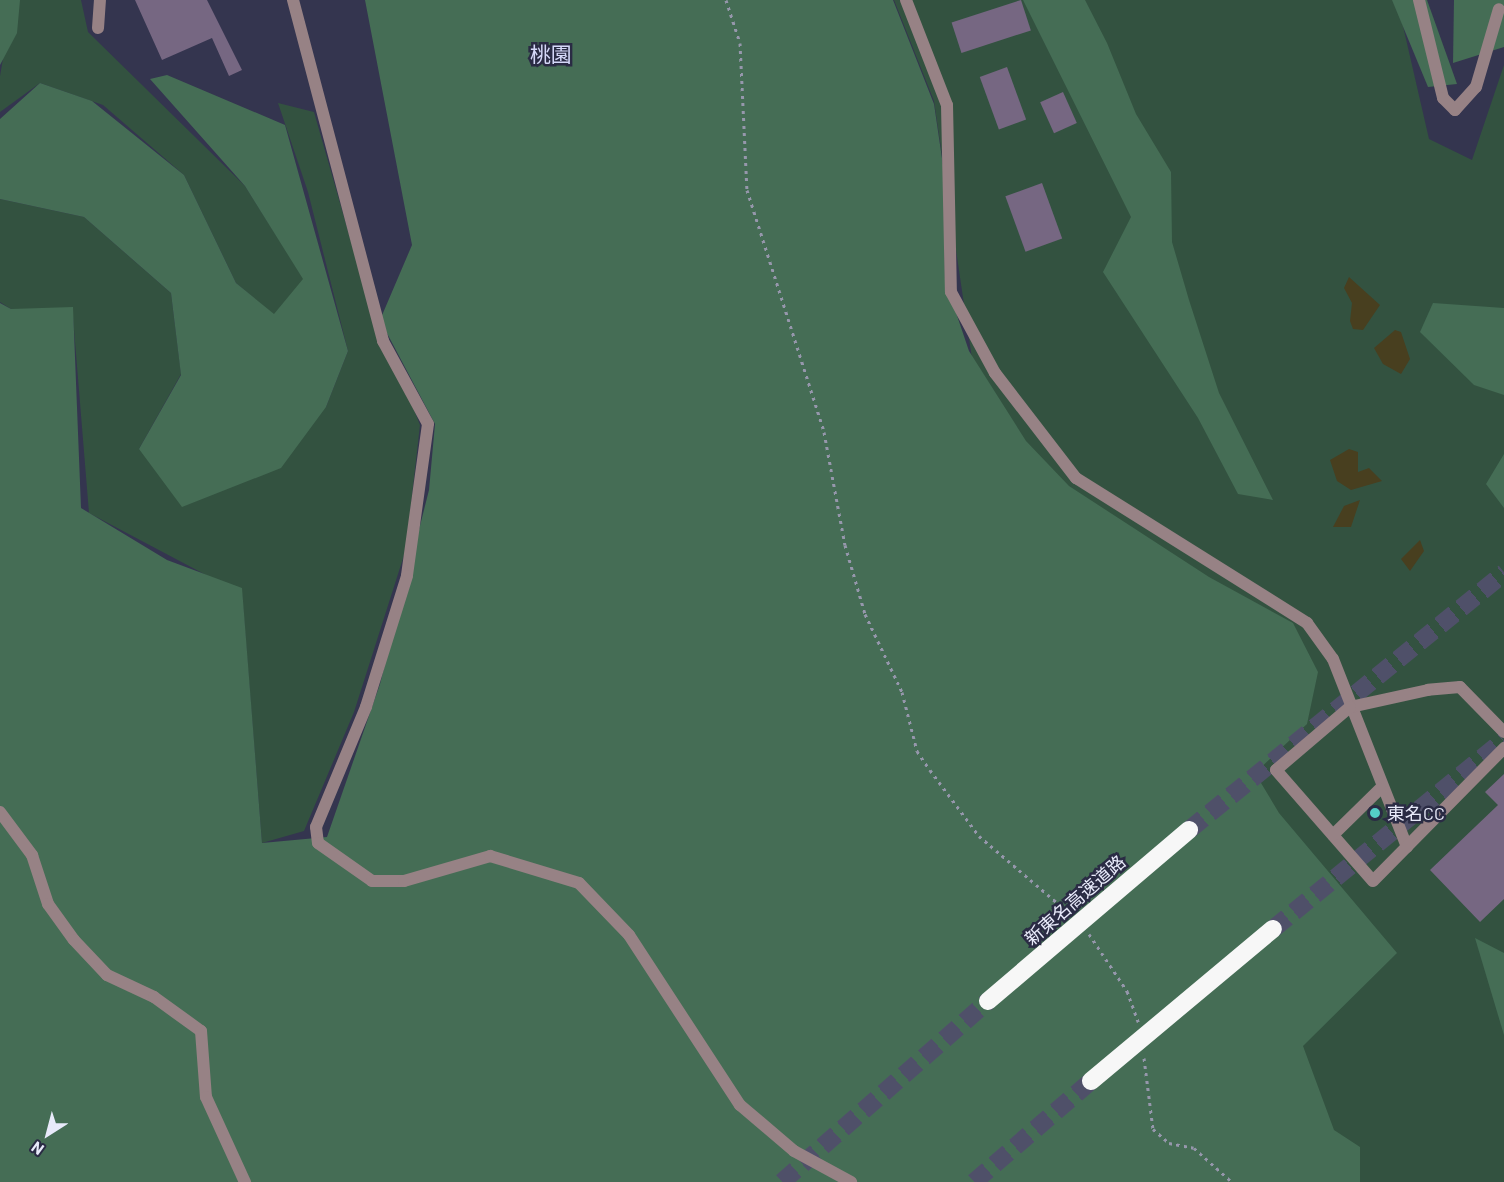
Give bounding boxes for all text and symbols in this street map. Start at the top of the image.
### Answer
district label: 桃園 [530,41,572,67]
place label: 東名CC [1387,802,1445,824]
marker: 東名CC [1368,806,1382,820]
street label: 新東名高速道路 [1020,851,1130,949]
north arrow [18,1104,78,1164]
text: N [27,1138,47,1160]

